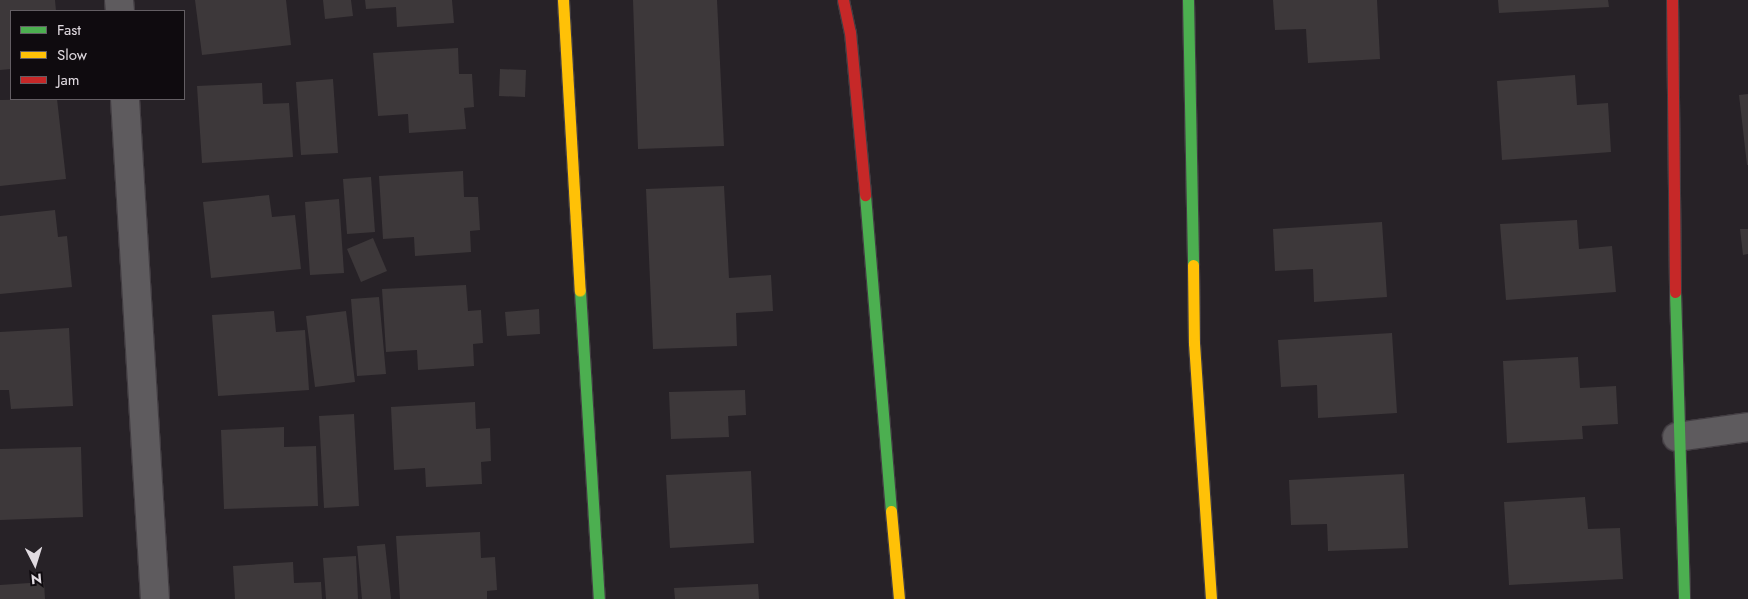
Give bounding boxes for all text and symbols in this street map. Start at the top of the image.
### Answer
legend [10,10,185,100]
text: Fast [57,19,81,41]
text: Slow [57,44,87,66]
text: Jam [57,69,80,91]
north arrow [10,539,60,589]
text: N [30,568,43,589]

